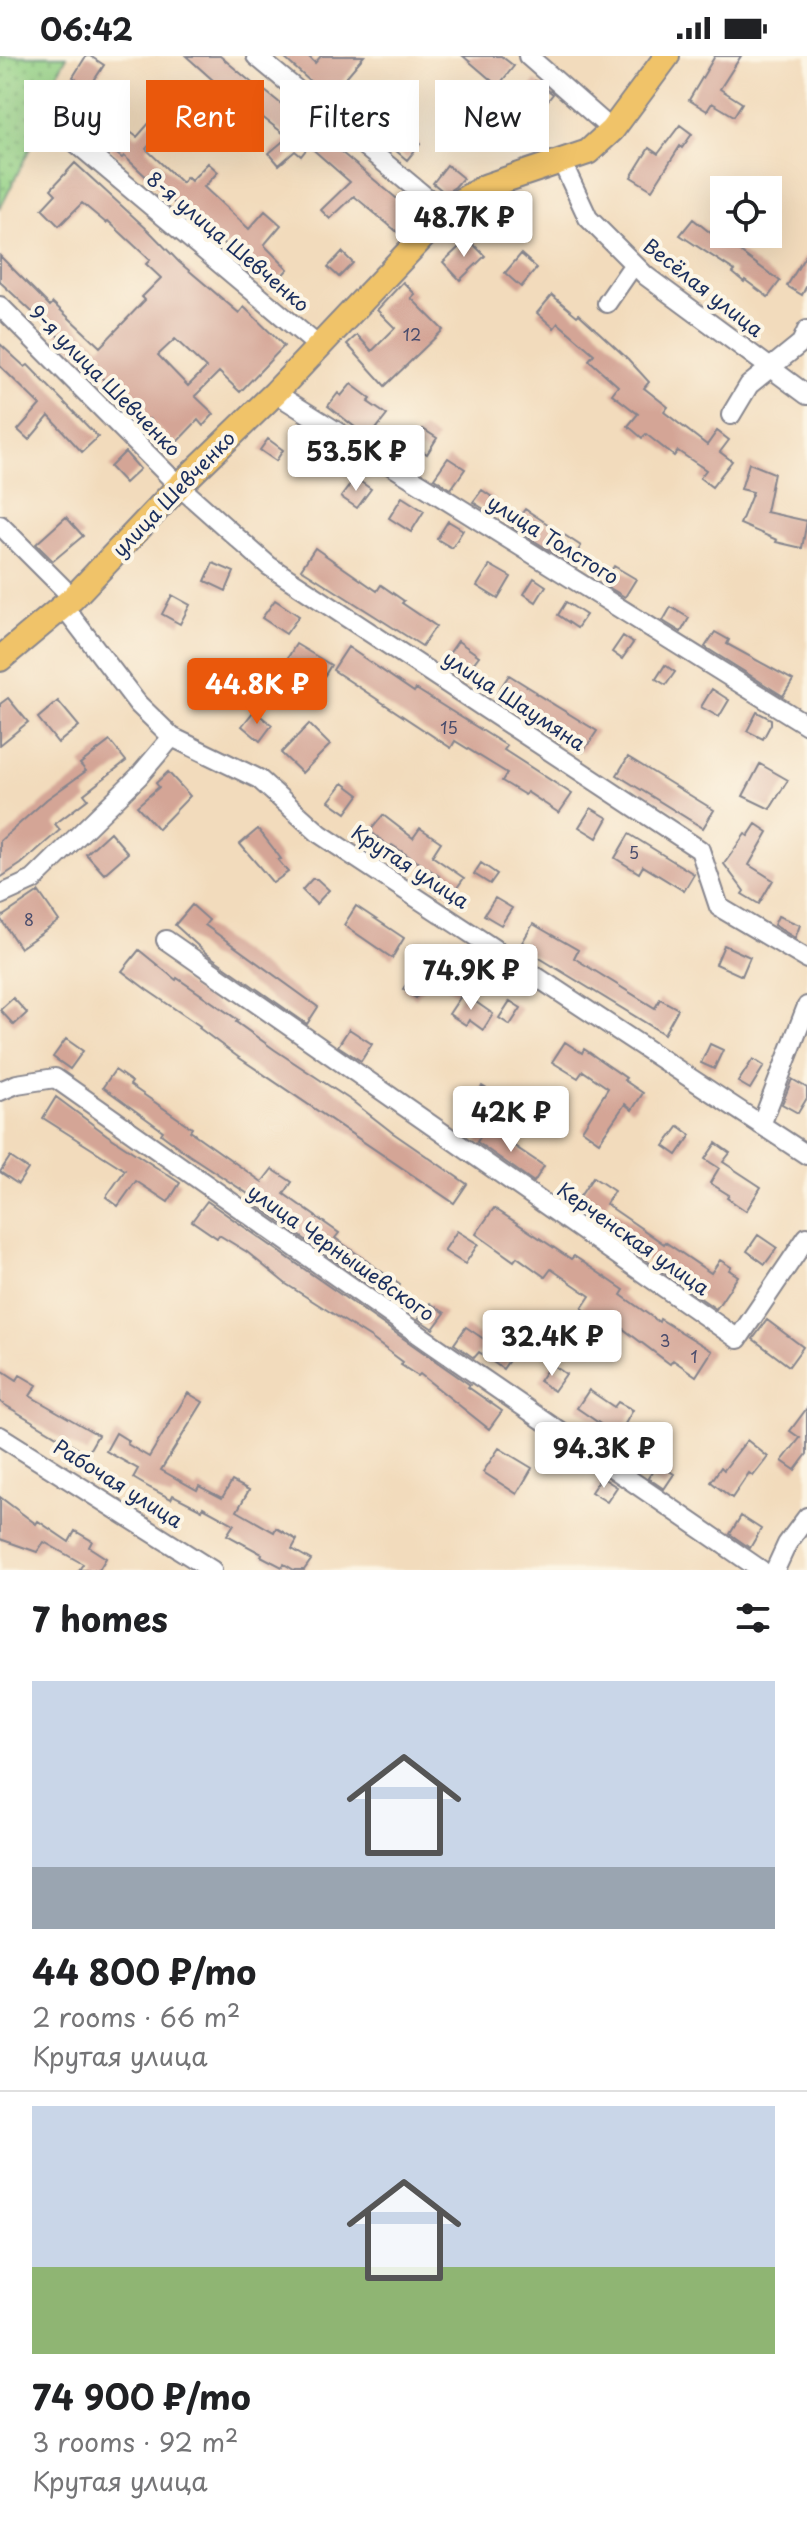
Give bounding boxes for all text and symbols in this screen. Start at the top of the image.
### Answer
text: 06:42 [40,6,133,51]
chip: Buy [24,80,130,152]
chip: Rent [146,80,264,152]
chip: Filters [280,80,419,152]
chip: New [435,80,549,152]
street label: 8-я улица Шевченко [141,164,317,319]
map controls [710,176,782,248]
button: locate [710,176,782,248]
pin: 48.7K ₽ [390,191,538,259]
text: 48.7K ₽ [414,197,514,236]
street label: Весёлая улица [637,231,770,344]
street label: 9-я улица Шевченко [23,298,188,463]
house number: 12 [403,322,421,346]
street label: улица Шевченко [105,423,242,563]
pin: 53.5K ₽ [282,425,430,493]
text: 53.5K ₽ [306,431,406,470]
street label: улица Толстого [482,487,625,592]
street label: улица Шаумяна [437,643,592,758]
pin: 44.8K ₽ [183,658,331,726]
text: 44.8K ₽ [205,664,309,703]
house number: 15 [440,715,458,739]
street label: Крутая улица [346,817,476,916]
house number: 5 [629,840,639,864]
house number: 8 [24,907,34,931]
pin: 74.9K ₽ [397,944,545,1012]
text: 74.9K ₽ [423,950,519,989]
pin: 42K ₽ [455,1086,567,1154]
text: 42K ₽ [471,1092,551,1131]
street label: Керченская улица [551,1174,716,1302]
street label: улица Чернышевского [242,1176,441,1328]
pin: 32.4K ₽ [478,1310,626,1378]
text: 32.4K ₽ [501,1316,603,1355]
house number: 3 [660,1328,670,1352]
house number: 1 [690,1344,698,1368]
pin: 94.3K ₽ [530,1422,678,1490]
text: 94.3K ₽ [553,1428,655,1467]
street label: Рабочая улица [48,1431,189,1535]
text: 7 homes [32,1592,168,1644]
icon: filters [731,1596,775,1640]
icon: home [332,1733,476,1877]
text: 44 800 ₽/mo [32,1945,256,1997]
text: 2 rooms · 66 m² [32,1997,241,2036]
text: Крутая улица [32,2036,208,2075]
icon: home [332,2158,476,2302]
text: 74 900 ₽/mo [32,2370,251,2422]
text: 3 rooms · 92 m² [32,2422,238,2461]
text: Крутая улица [32,2461,208,2500]

